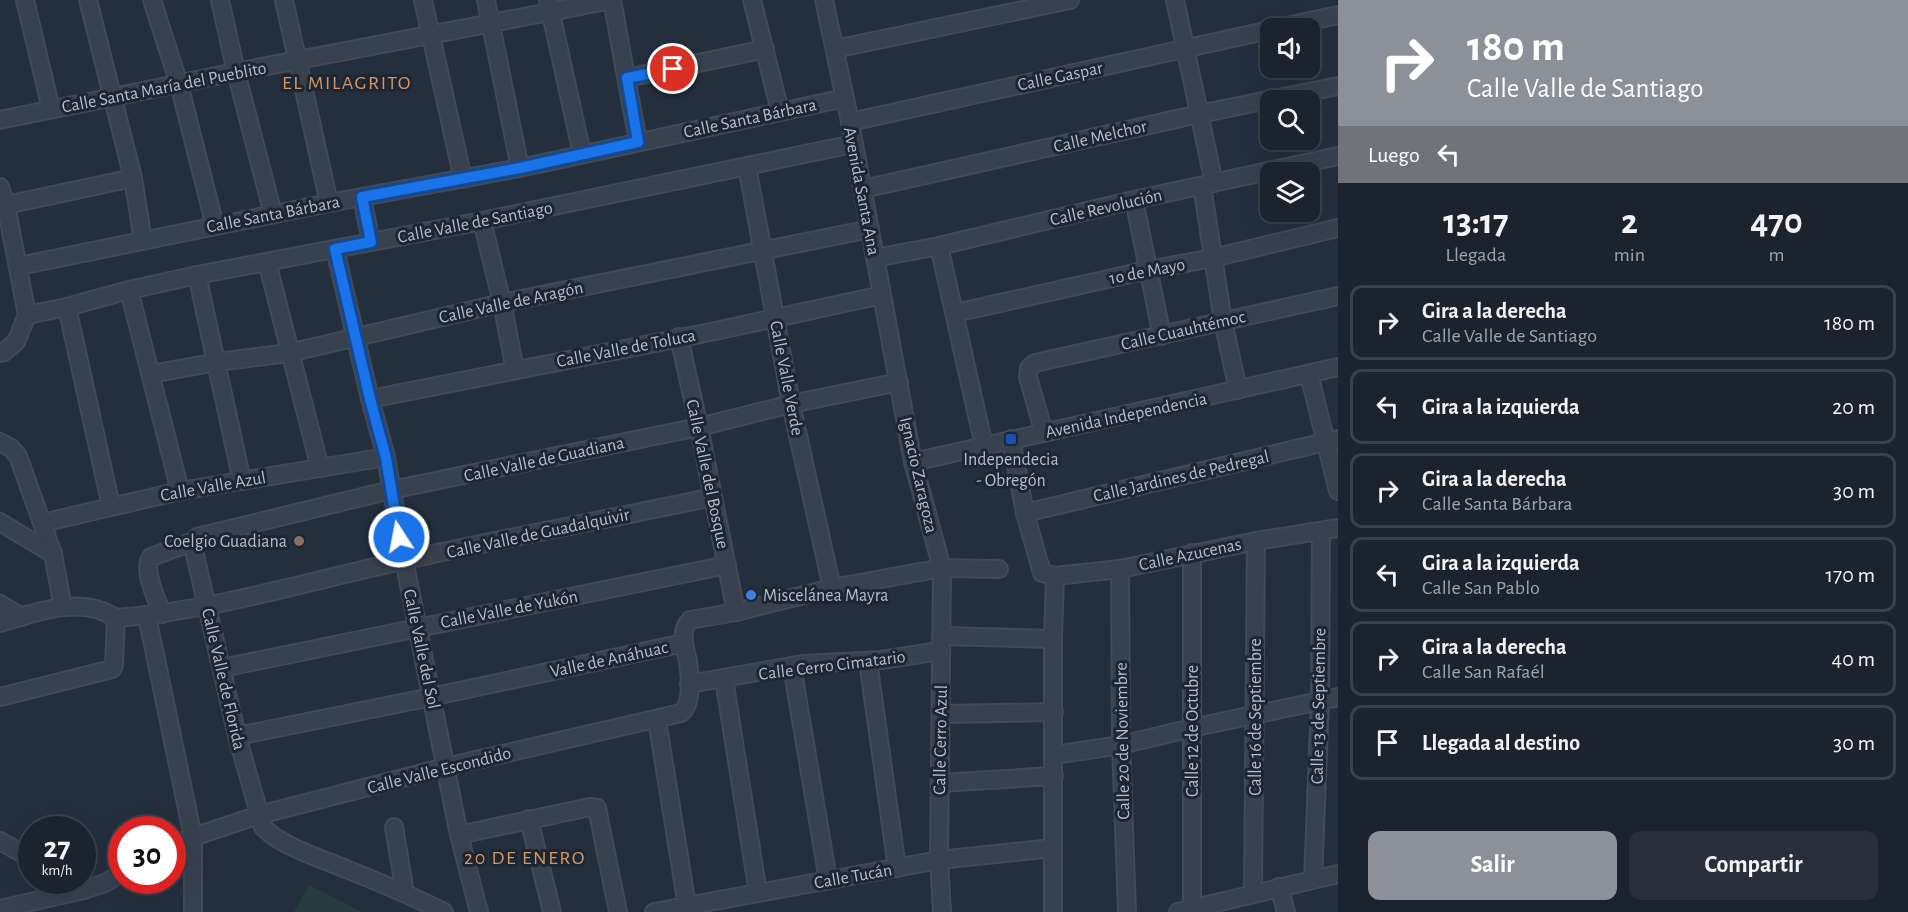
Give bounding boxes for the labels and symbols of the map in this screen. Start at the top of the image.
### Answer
pin [647,43,698,94]
street label: Calle Santa María del Pueblito [60,59,268,117]
street label: Calle Gaspar [1016,59,1105,95]
district label: EL MILAGRITO [282,73,412,93]
street label: Calle Santa Bárbara [682,96,818,142]
street label: Calle Melchor [1052,117,1149,156]
street label: Avenida Santa Ana [840,125,882,257]
street label: Calle Revolución [1048,186,1164,230]
street label: Calle Santa Bárbara [205,193,341,237]
street label: Calle Valle de Santiago [396,199,554,247]
street label: 1o de Mayo [1108,256,1187,288]
street label: Calle Valle de Aragón [437,279,585,327]
street label: Calle Cuauhtémoc [1119,308,1247,354]
street label: Calle Valle Verde [766,319,806,437]
street label: Calle Valle de Toluca [555,327,697,371]
street label: Avenida Independencia [1044,390,1209,442]
street label: Calle Valle del Bosque [682,398,732,550]
street label: Ignacio Zaragoza [896,415,940,535]
marker: Independecia - Obregón [1004,432,1018,446]
street label: Calle Valle de Guadiana [462,434,626,486]
street label: Calle Jardines de Pedregal [1092,448,1271,506]
place label: Independecia - Obregón [963,451,1059,490]
street label: Calle Valle Azul [159,469,267,505]
position arrow [367,505,431,569]
street label: Calle Valle de Guadalquivir [445,506,632,562]
place label: Coelgio Guadiana [164,533,287,551]
marker: Coelgio Guadiana [292,534,306,548]
street label: Calle Azucenas [1137,535,1243,575]
place label: Miscelánea Mayra [763,587,889,605]
street label: Calle Valle del Sol [400,588,443,711]
street label: Calle Valle de Yukón [439,588,579,632]
marker: Miscelánea Mayra [744,588,758,602]
street label: Calle Valle de Florida [198,607,248,752]
street label: Calle 13 de Septiembre [1309,628,1329,784]
street label: Calle 16 de Septiembre [1247,638,1265,796]
street label: Valle de Anáhuac [549,639,670,681]
street label: Calle Cerro Cimatario [758,648,907,684]
street label: Calle 20 de Noviembre [1113,662,1133,820]
street label: Calle 12 de Octubre [1184,665,1202,797]
street label: Calle Cerro Azul [931,685,951,795]
street label: Calle Valle Escondido [365,744,513,798]
speed limit sign: 30 [108,816,186,894]
district label: 20 DE ENERO [464,848,586,868]
street label: Calle Tucán [813,861,893,893]

